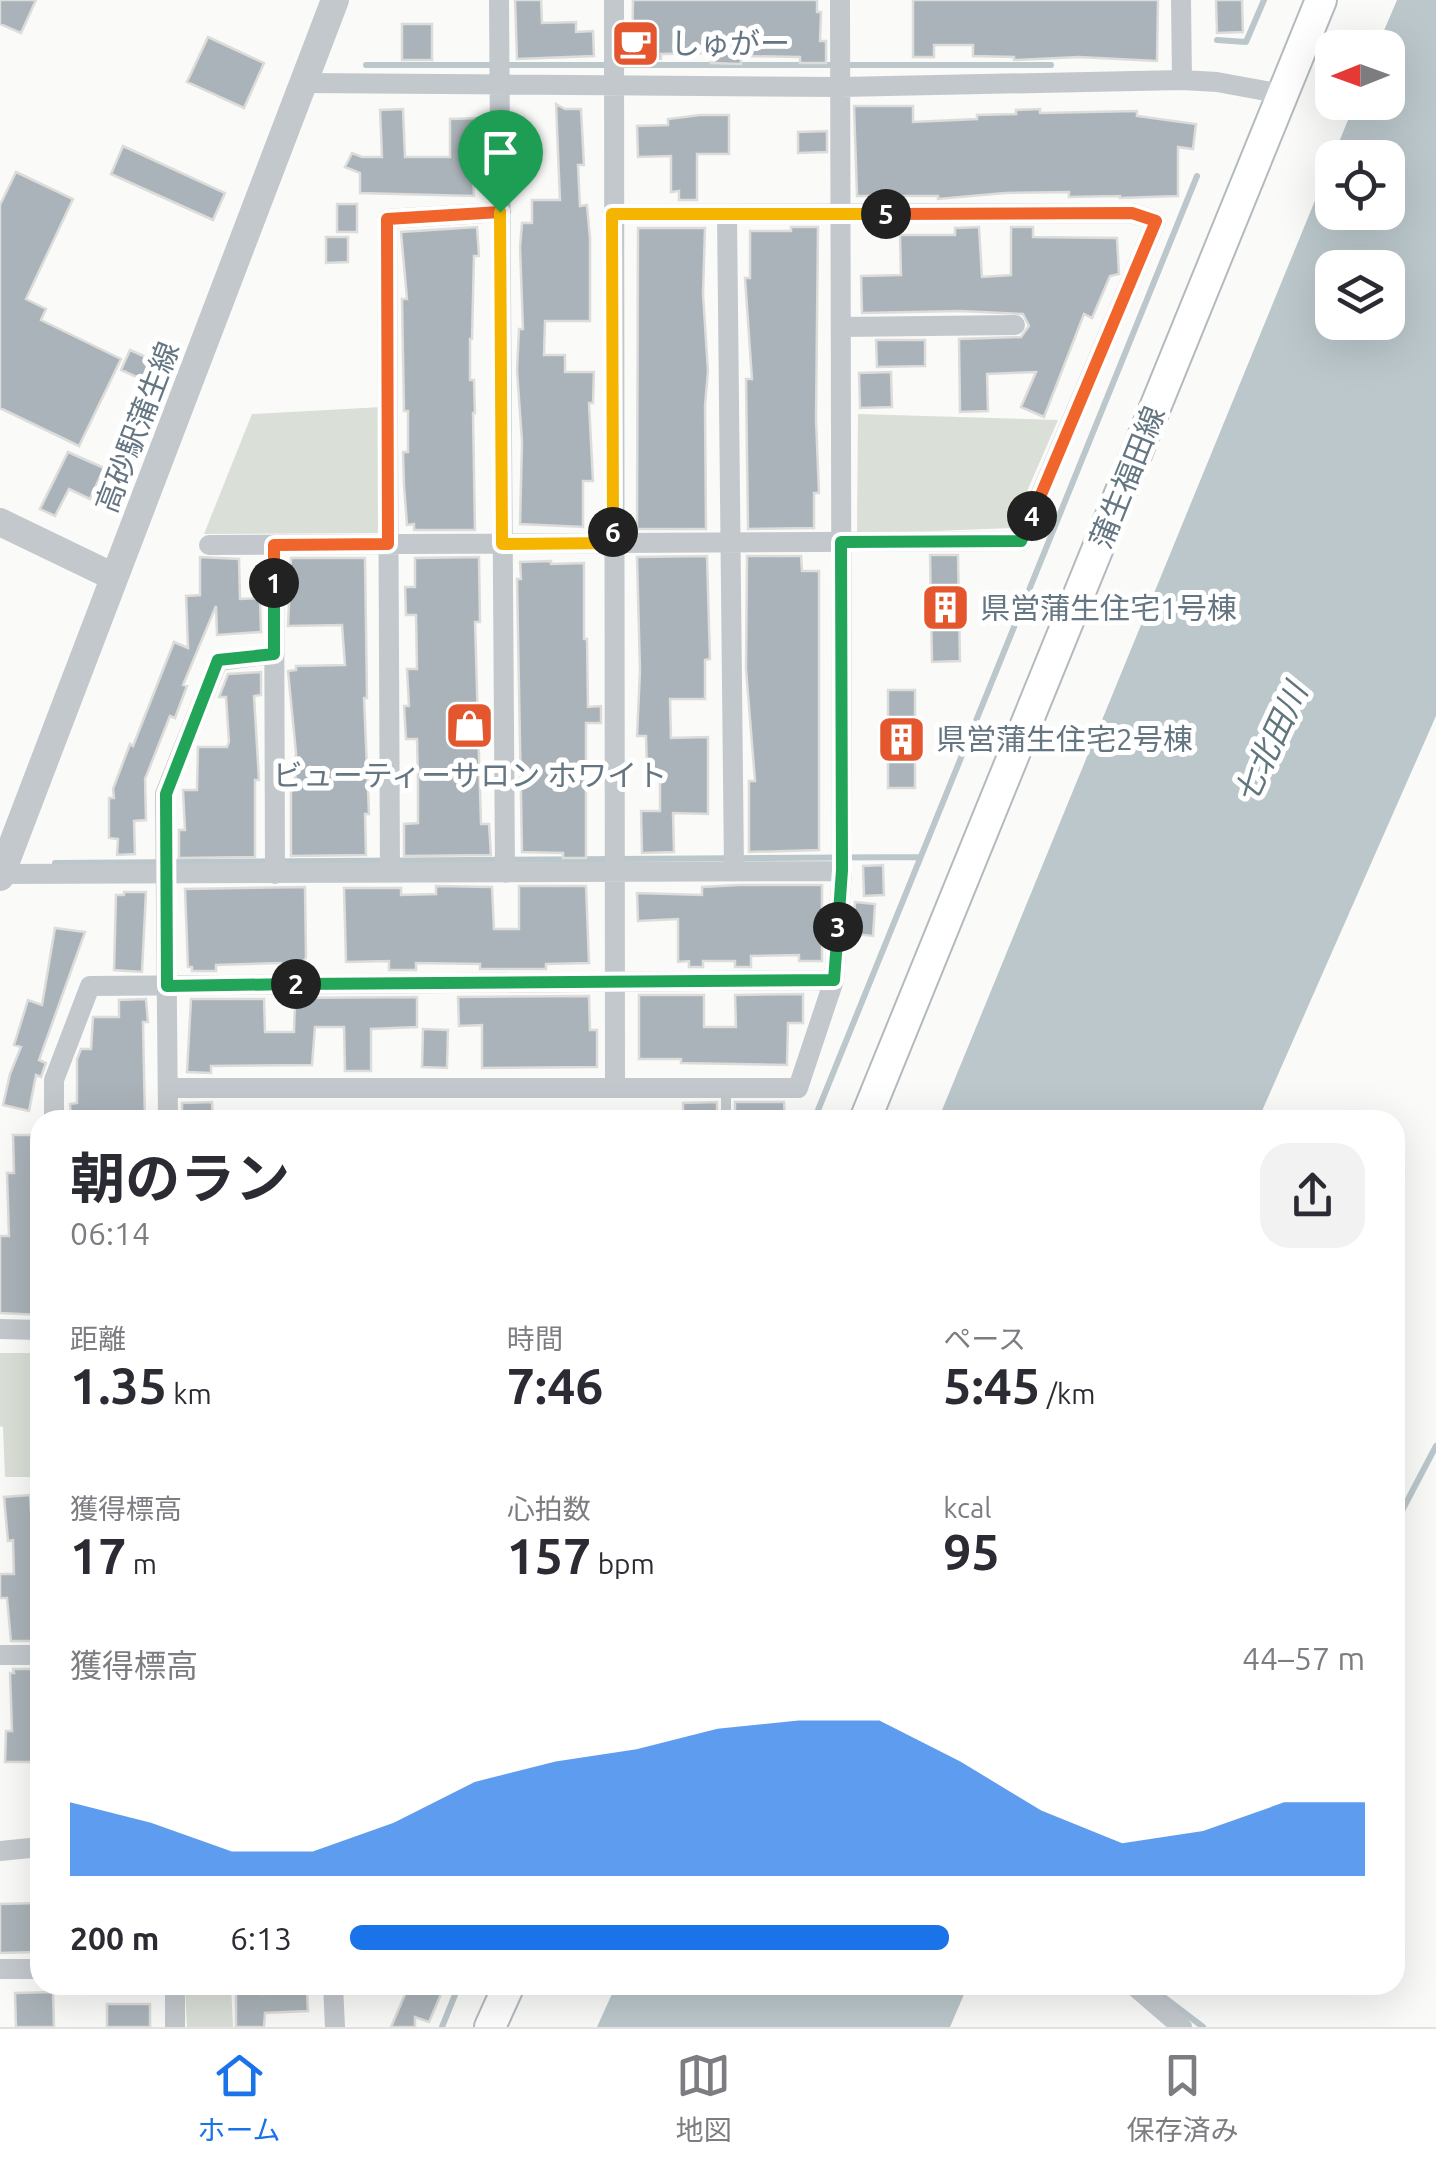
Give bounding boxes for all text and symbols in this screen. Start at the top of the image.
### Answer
cafe icon: しゅがー [609,17,661,69]
place label: しゅがー [670,26,790,60]
north arrow [1315,30,1405,120]
map controls [1315,30,1405,340]
pin [458,110,543,213]
icon: arrive [473,125,528,180]
button: locate [1315,140,1405,230]
pin: 5 [861,189,911,239]
text: 5 [878,198,894,229]
button: layers [1315,250,1405,340]
street label: 高砂駅蒲生線 [89,337,185,517]
street label: 蒲生福田線 [1083,401,1171,553]
pin: 4 [1007,491,1057,541]
text: 4 [1024,500,1040,531]
pin: 6 [588,507,638,557]
text: 6 [605,516,621,547]
pin: 1 [249,558,299,608]
text: 1 [266,567,282,598]
building icon: 県営蒲生住宅1号棟 [919,582,971,634]
place label: 県営蒲生住宅1号棟 [980,591,1237,625]
water label: 七北田川 [1227,675,1315,809]
shop icon: ビューティーサロン ホワイト [444,700,496,752]
building icon: 県営蒲生住宅2号棟 [875,713,927,765]
place label: 県営蒲生住宅2号棟 [936,722,1193,756]
place label: ビューティーサロン ホワイト [273,758,667,792]
pin: 3 [813,902,863,952]
text: 3 [830,911,846,942]
pin: 2 [271,959,321,1009]
text: 2 [288,968,304,999]
button: share [1260,1143,1365,1248]
text: 朝のラン [70,1147,290,1208]
text: 06:14 [70,1215,150,1251]
text: 距離 [70,1323,126,1354]
text: 時間 [507,1323,563,1354]
text: ペース [943,1323,1026,1354]
text: 1.35 [70,1357,167,1413]
text: 7:46 [507,1357,604,1413]
text: 5:45 [943,1357,1040,1413]
text: km [167,1378,212,1409]
text: /km [1040,1378,1095,1409]
text: kcal [943,1492,992,1523]
text: 獲得標高 [70,1493,182,1524]
text: 心拍数 [507,1493,591,1524]
text: 95 [943,1523,1000,1579]
text: 17 [70,1527,126,1583]
text: 157 [507,1527,591,1583]
text: m [126,1548,157,1579]
text: bpm [591,1548,655,1579]
text: 44–57 m [1242,1640,1365,1676]
text: 獲得標高 [70,1647,198,1683]
text: 200 m [70,1920,159,1956]
text: 6:13 [230,1920,292,1956]
tab: ホーム [197,2048,281,2148]
tab: 地図 [676,2048,732,2148]
tab: 保存済み [1126,2048,1239,2148]

